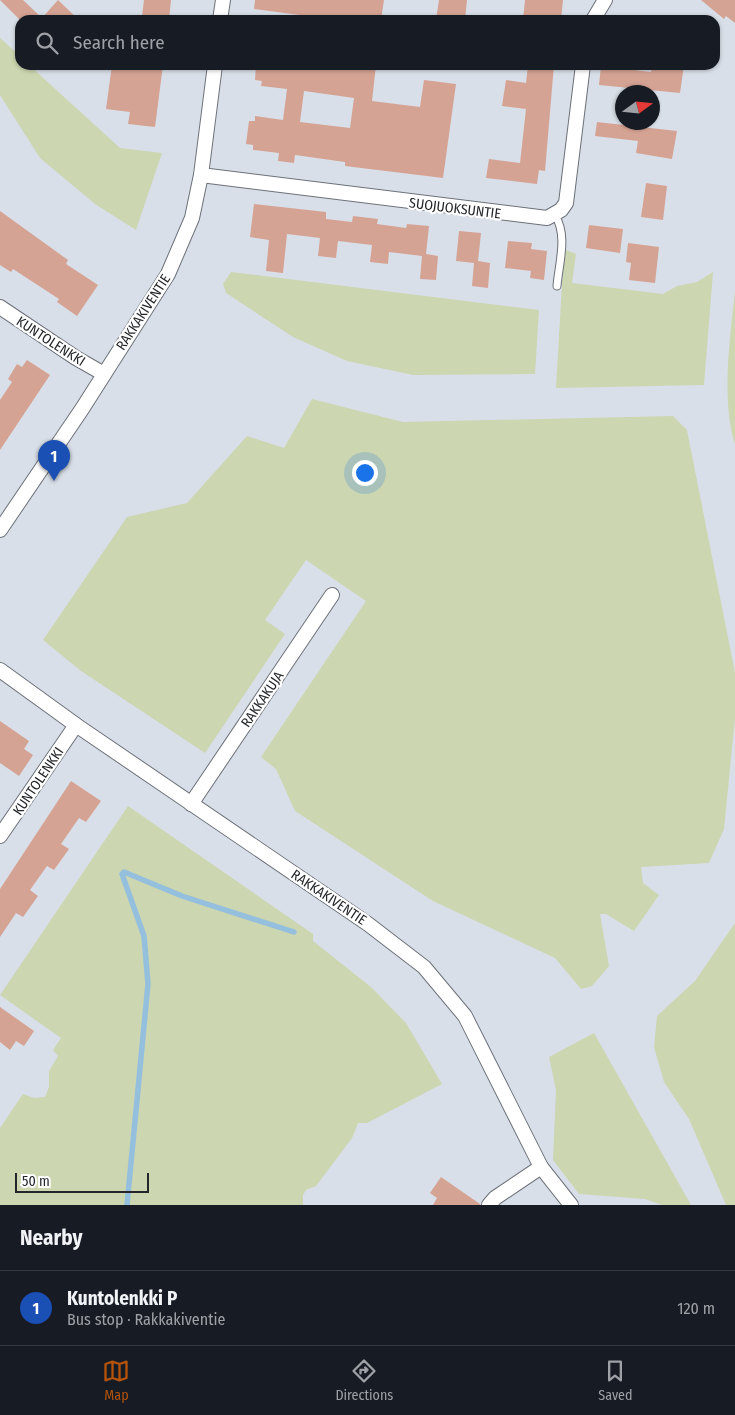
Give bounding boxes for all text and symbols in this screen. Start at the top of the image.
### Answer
search box [15,15,720,70]
icon: search [33,29,61,57]
text: Search here [73,31,165,54]
north arrow [615,85,660,130]
street label: SUOJUOKSUNTIE [408,194,502,223]
street label: RAKKAKIVENTIE [113,271,175,353]
street label: KUNTOLENKKI [13,313,88,370]
pin: 1 [38,440,70,481]
your location [352,460,378,486]
street label: RAKKAKUJA [238,668,288,730]
street label: KUNTOLENKKI [9,744,67,819]
street label: RAKKAKIVENTIE [288,866,370,929]
scale bar [15,1170,149,1193]
text: 50 m [22,1173,50,1190]
text: Nearby [20,1225,82,1251]
text: Kuntolenkki P [67,1287,177,1310]
text: 1 [33,1299,39,1318]
text: 120 m [677,1299,715,1318]
text: Bus stop · Rakkakiventie [67,1310,225,1329]
tab: Map [102,1357,130,1404]
tab: Directions [335,1357,393,1404]
tab: Saved [598,1357,633,1404]

